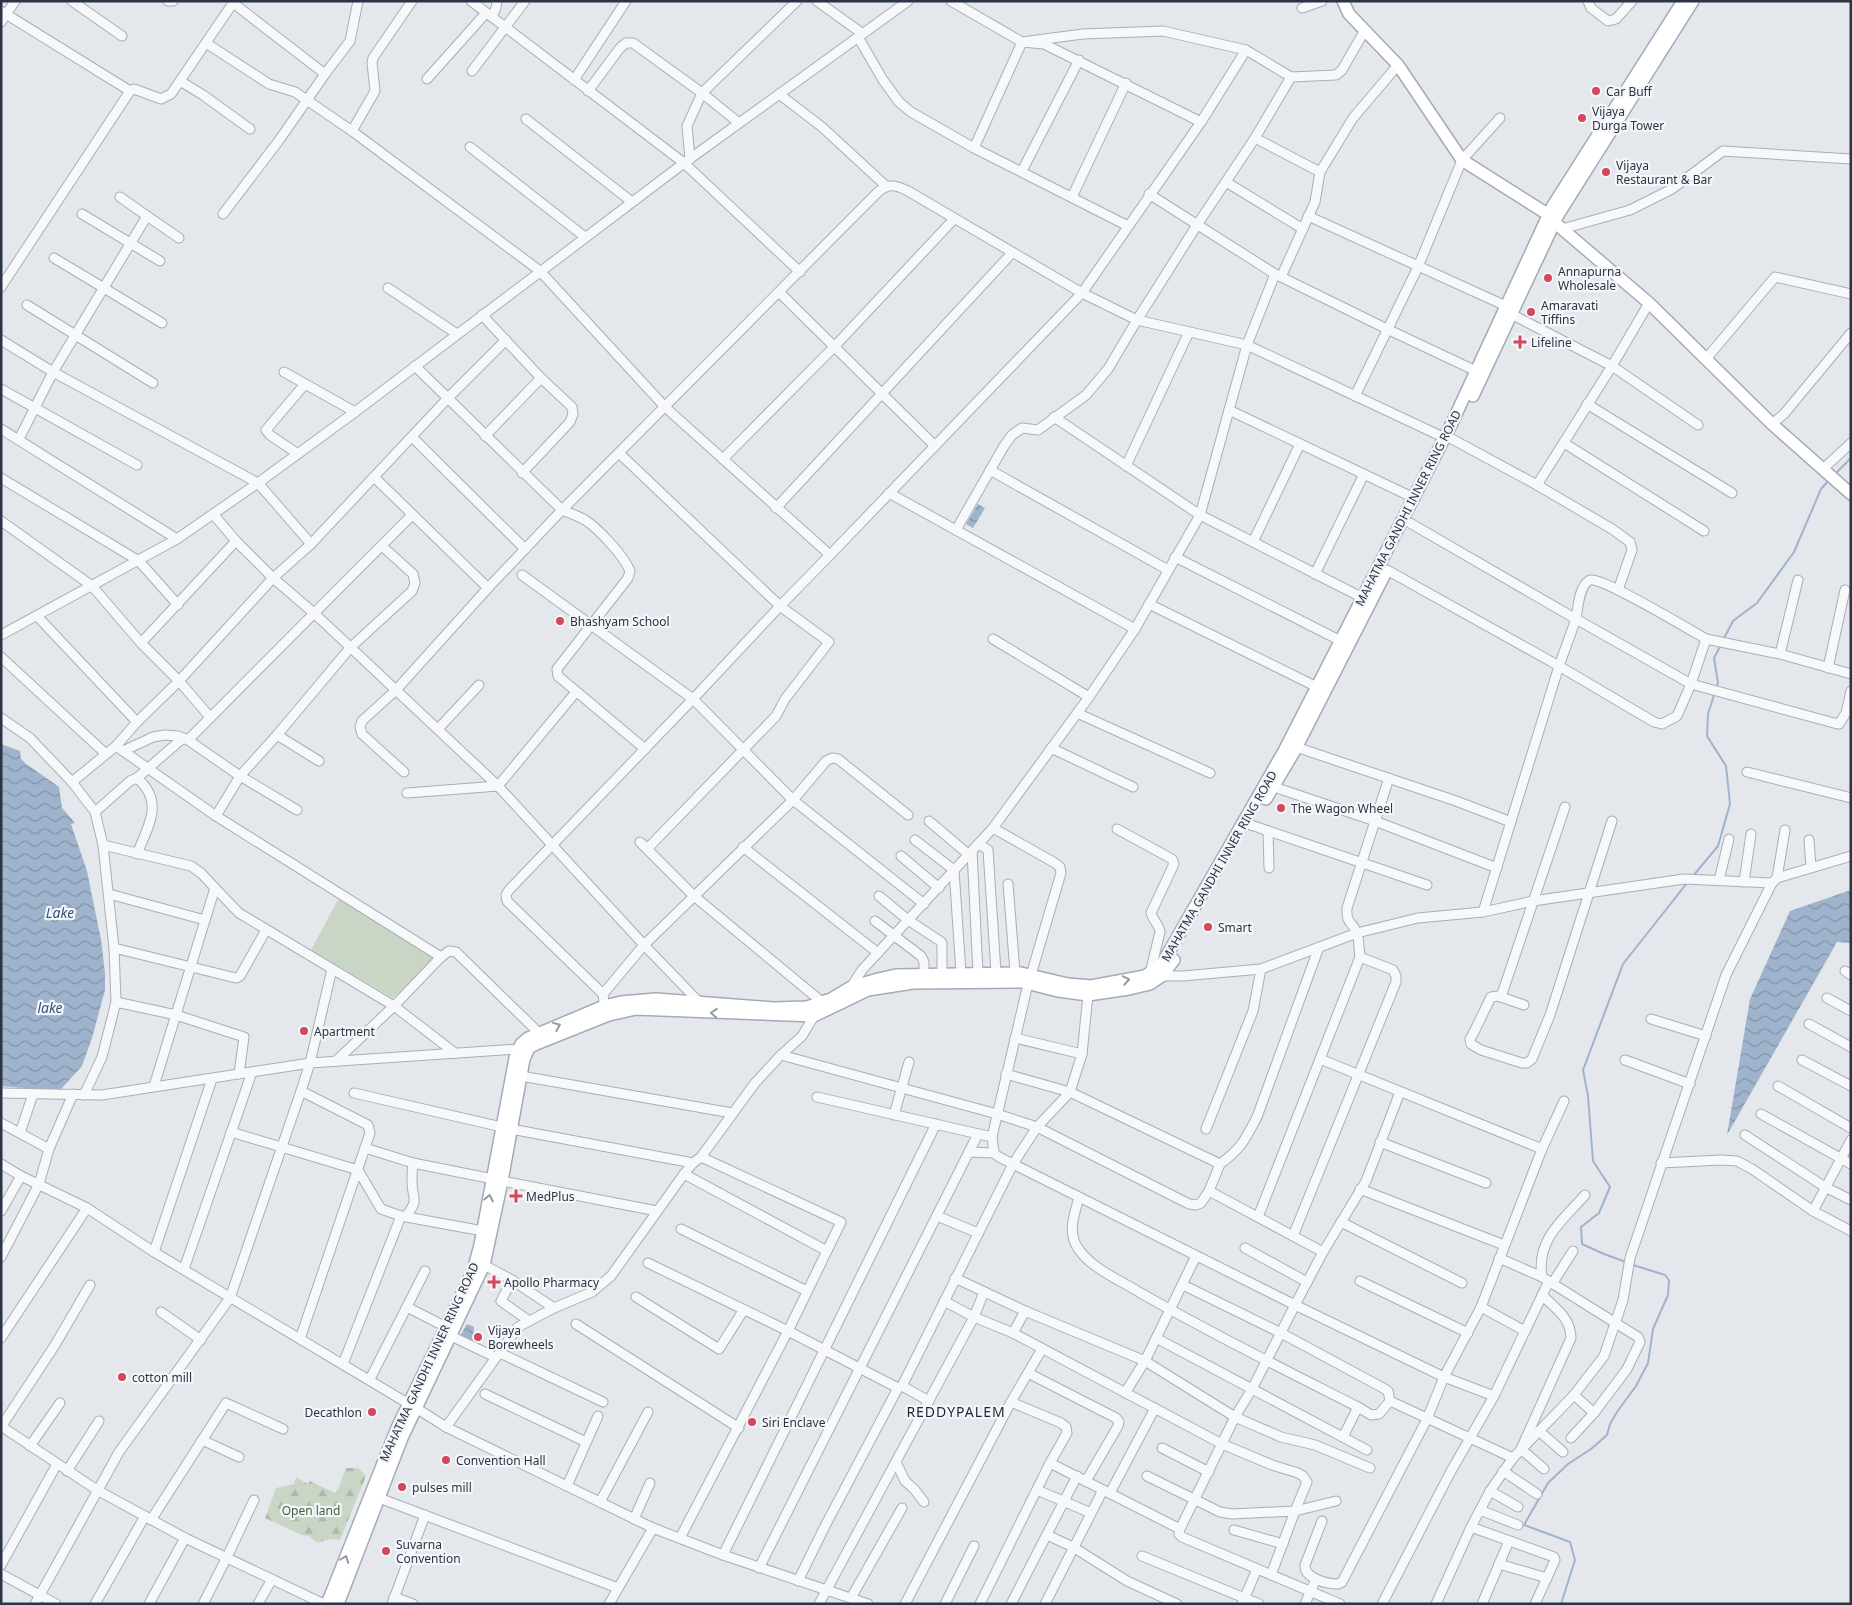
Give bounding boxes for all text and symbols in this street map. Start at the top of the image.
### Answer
place label: Car Buff [1606,83,1653,100]
marker: Car Buff [1590,85,1602,97]
place label: Vijaya Durga Tower [1592,103,1664,134]
marker: Vijaya Durga Tower [1576,112,1588,124]
place label: Vijaya Restaurant & Bar [1616,157,1712,188]
marker: Vijaya Restaurant & Bar [1600,166,1612,178]
place label: Annapurna Wholesale [1558,263,1621,294]
marker: Annapurna Wholesale [1542,272,1554,284]
place label: Amaravati Tiffins [1541,297,1598,328]
marker: Amaravati Tiffins [1525,306,1537,318]
place label: Lifeline [1531,334,1572,351]
marker: Lifeline [1513,335,1527,349]
street label: MAHATMA GANDHI INNER RING ROAD [1351,407,1465,609]
place label: Bhashyam School [570,613,670,630]
marker: Bhashyam School [554,615,566,627]
street label: MAHATMA GANDHI INNER RING ROAD [1157,767,1281,965]
place label: The Wagon Wheel [1291,800,1393,817]
marker: The Wagon Wheel [1275,802,1287,814]
water label: Lake [46,903,74,922]
place label: Smart [1218,919,1252,936]
marker: Smart [1202,921,1214,933]
one-way arrow [1121,975,1130,985]
water label: lake [37,998,63,1017]
one-way arrow [709,1008,717,1019]
one-way arrow [552,1021,560,1031]
place label: Apartment [314,1023,375,1040]
marker: Apartment [298,1025,310,1037]
place label: MedPlus [526,1188,575,1205]
marker: MedPlus [510,1190,522,1202]
one-way arrow [484,1193,494,1202]
street label: MAHATMA GANDHI INNER RING ROAD [375,1259,483,1464]
place label: Apollo Pharmacy [504,1274,600,1291]
marker: Apollo Pharmacy [488,1276,500,1288]
place label: Vijaya Borewheels [488,1322,554,1353]
marker: Vijaya Borewheels [472,1331,484,1343]
place label: cotton mill [132,1369,192,1386]
marker: cotton mill [116,1371,128,1383]
district label: REDDYPALEM [906,1402,1006,1421]
place label: Decathlon [304,1404,362,1421]
marker: Decathlon [366,1406,378,1418]
place label: Siri Enclave [762,1414,826,1431]
marker: Siri Enclave [746,1416,758,1428]
place label: Convention Hall [456,1452,546,1469]
marker: Convention Hall [440,1454,452,1466]
place label: pulses mill [412,1479,472,1496]
marker: pulses mill [396,1481,408,1493]
park label: Open land [282,1502,340,1519]
place label: Suvarna Convention [396,1536,461,1567]
marker: Suvarna Convention [380,1545,392,1557]
one-way arrow [339,1555,349,1563]

